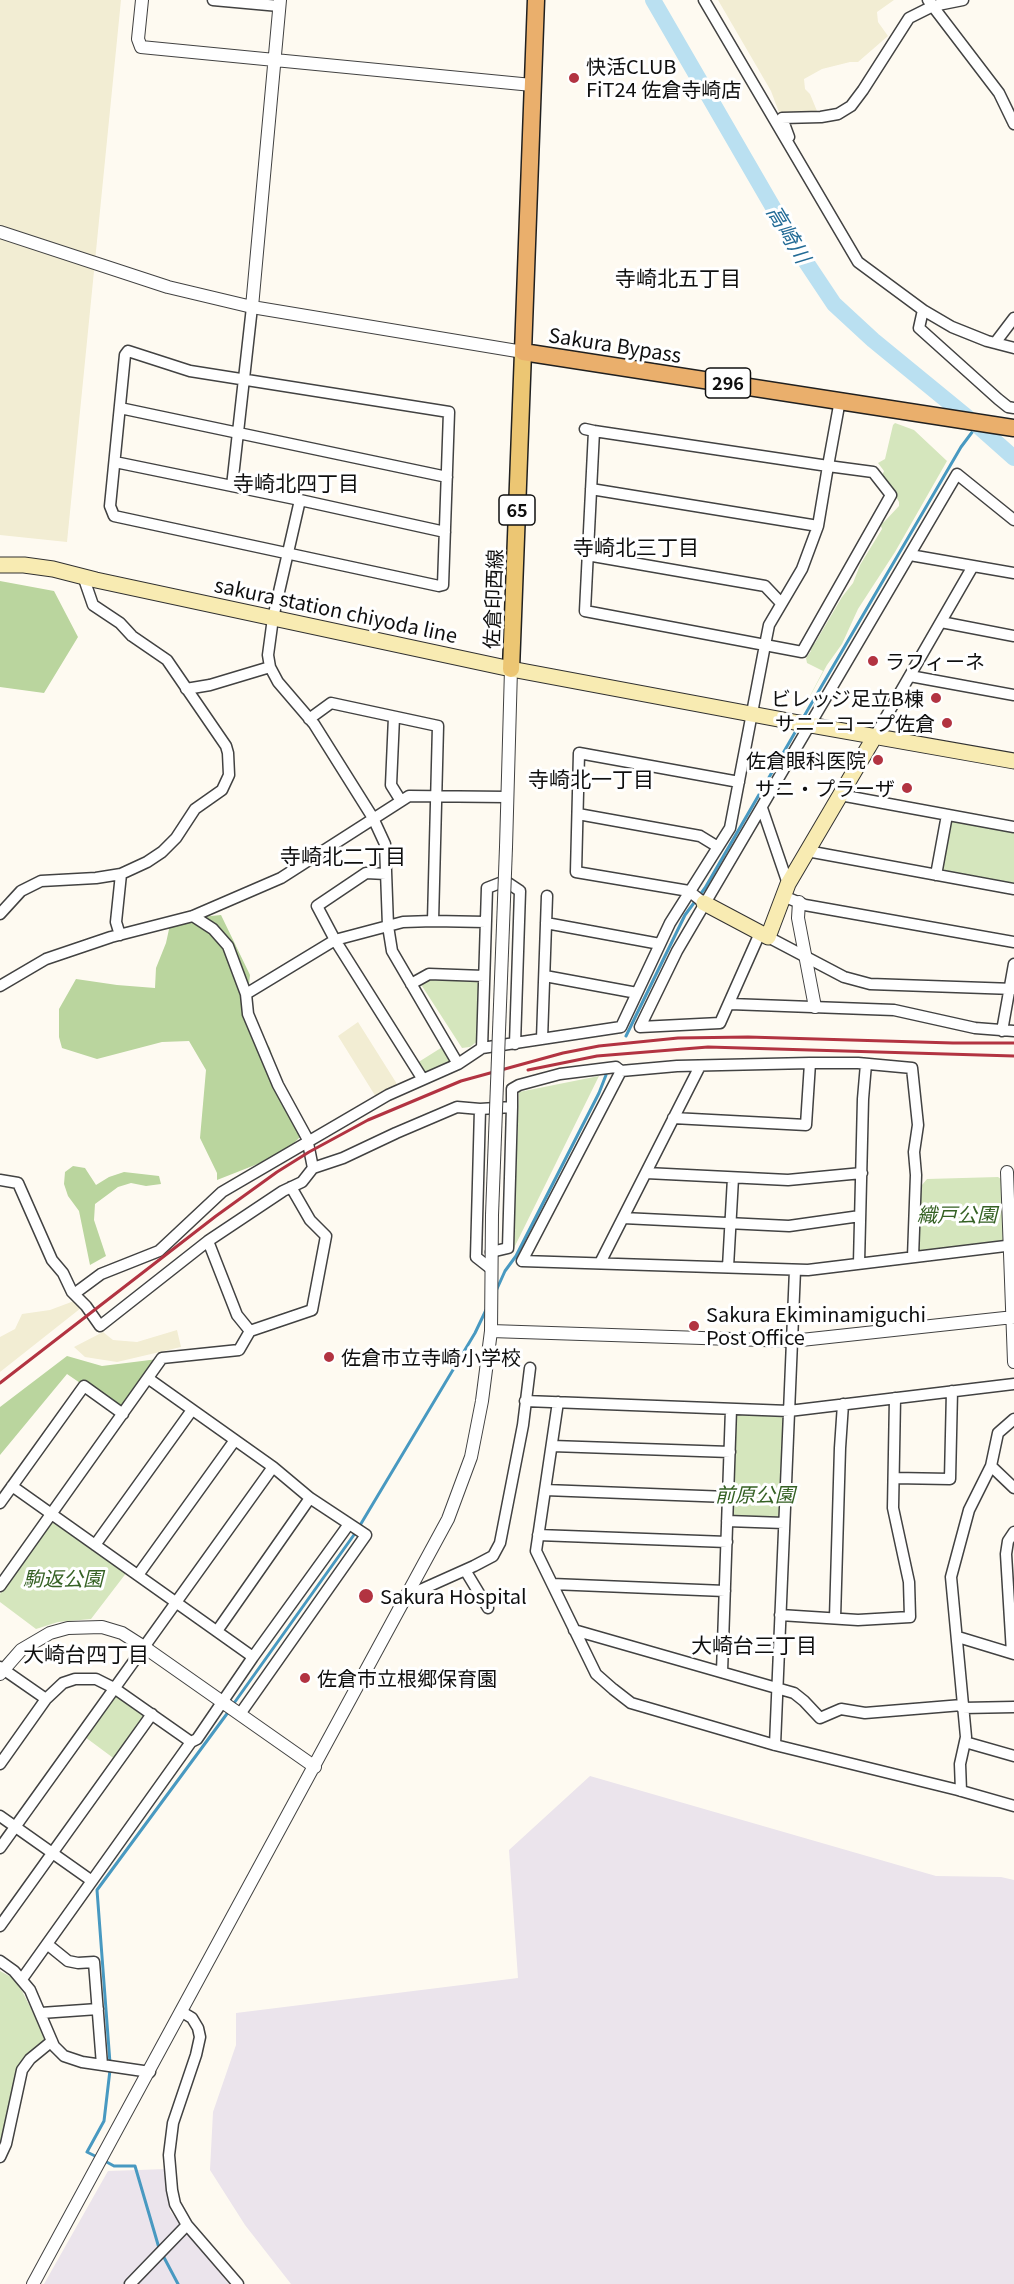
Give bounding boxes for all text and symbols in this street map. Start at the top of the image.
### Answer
place label: 快活CLUB FiT24 佐倉寺崎店 [586,54,741,101]
marker: 快活CLUB FiT24 佐倉寺崎店 [567,71,581,85]
water label: 高崎川 [762,201,816,267]
district label: 寺崎北五丁目 [615,265,741,291]
street label: Sakura Bypass [547,323,683,367]
road number: 296 [706,368,750,398]
district label: 寺崎北四丁目 [233,470,359,496]
road number: 65 [499,495,535,525]
district label: 寺崎北三丁目 [573,534,699,560]
street label: 佐倉印西線 [479,549,507,649]
street label: sakura station chiyoda line [212,573,460,647]
place label: ラフィーネ [885,649,985,673]
marker: ラフィーネ [866,654,880,668]
place label: ビレッジ足立B棟 [771,686,924,710]
marker: ビレッジ足立B棟 [929,691,943,705]
place label: サニーコープ佐倉 [775,711,935,735]
marker: サニーコープ佐倉 [940,716,954,730]
place label: 佐倉眼科医院 [746,748,866,772]
marker: 佐倉眼科医院 [871,753,885,767]
district label: 寺崎北一丁目 [528,766,654,792]
place label: サニ・プラーザ [755,776,895,800]
marker: サニ・プラーザ [900,781,914,795]
district label: 寺崎北二丁目 [280,843,406,869]
park label: 織戸公園 [917,1202,997,1226]
place label: Sakura Ekiminamiguchi Post Office [706,1302,926,1349]
marker: Sakura Ekiminamiguchi Post Office [687,1319,701,1333]
place label: 佐倉市立寺崎小学校 [341,1345,521,1369]
marker: 佐倉市立寺崎小学校 [322,1350,336,1364]
park label: 前原公園 [715,1482,795,1506]
park label: 駒返公園 [23,1566,103,1590]
place label: Sakura Hospital [380,1584,527,1608]
marker: Sakura Hospital [357,1587,375,1605]
district label: 大崎台三丁目 [691,1632,817,1658]
district label: 大崎台四丁目 [23,1641,149,1667]
place label: 佐倉市立根郷保育園 [317,1666,497,1690]
marker: 佐倉市立根郷保育園 [298,1671,312,1685]

